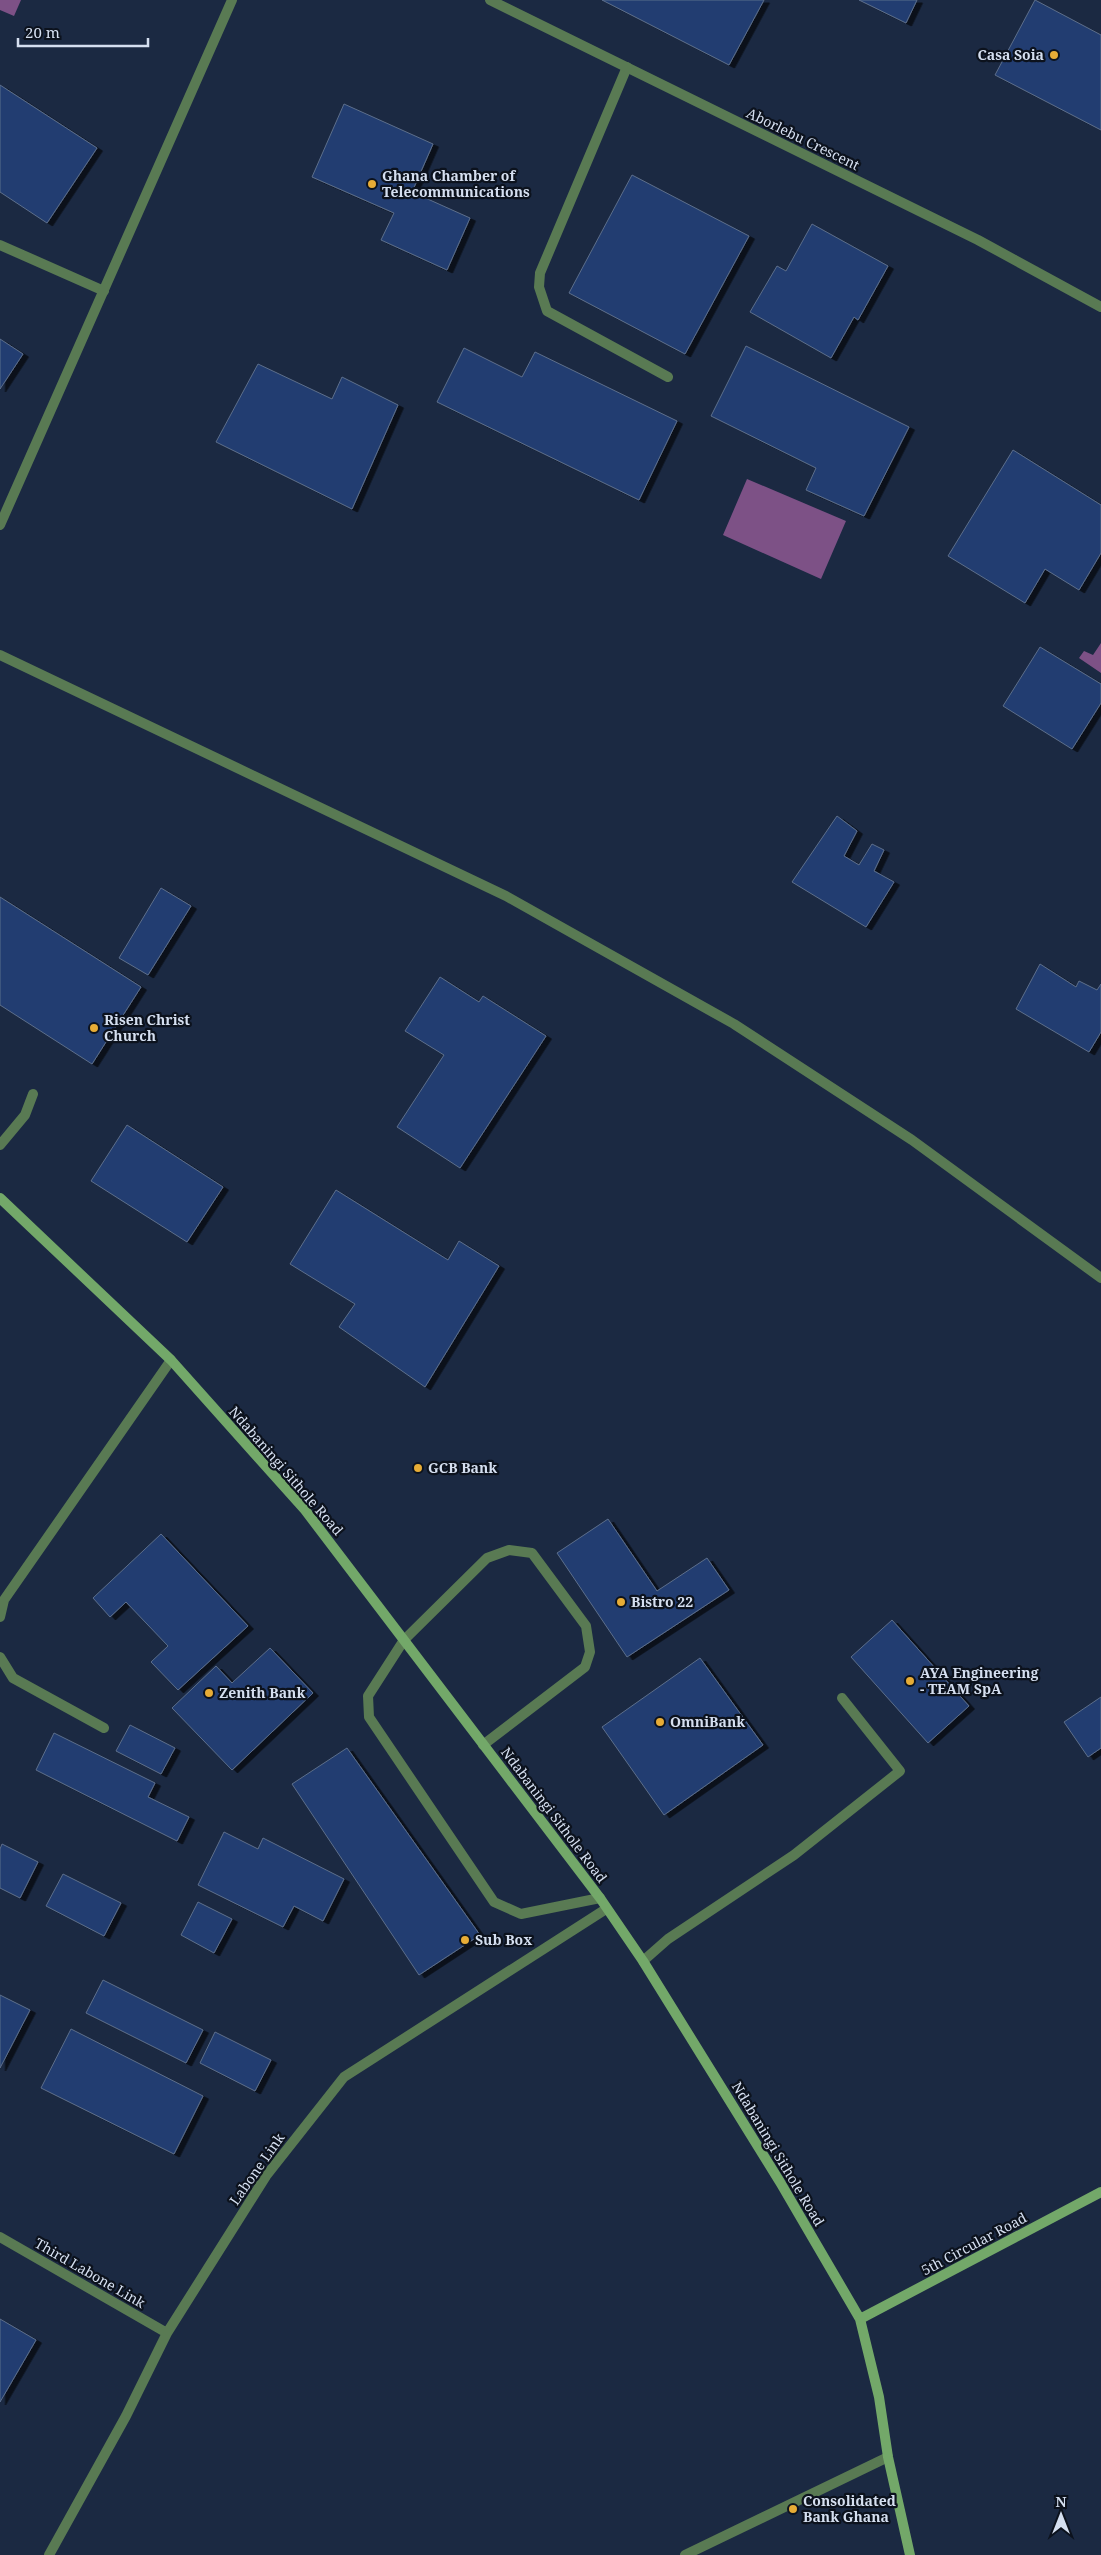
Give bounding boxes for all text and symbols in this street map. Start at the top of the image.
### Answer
scale bar [18,15,148,47]
text: 20 m [25,22,60,42]
place label: Casa Soia [977,45,1044,64]
marker: Casa Soia [1048,49,1060,61]
street label: Aborlebu Crescent [744,103,863,174]
place label: Ghana Chamber of Telecommunications [382,166,530,201]
marker: Ghana Chamber of Telecommunications [366,178,378,190]
place label: Risen Christ Church [104,1010,190,1045]
marker: Risen Christ Church [88,1022,100,1034]
street label: Ndabaningi Sithole Road [225,1402,348,1539]
place label: GCB Bank [428,1458,497,1477]
marker: GCB Bank [412,1462,424,1474]
place label: Bistro 22 [631,1592,693,1611]
marker: Bistro 22 [615,1596,627,1608]
place label: AYA Engineering - TEAM SpA [920,1663,1039,1698]
marker: AYA Engineering - TEAM SpA [904,1675,916,1687]
place label: Zenith Bank [219,1683,305,1702]
marker: Zenith Bank [203,1687,215,1699]
place label: OmniBank [670,1712,745,1731]
marker: OmniBank [654,1716,666,1728]
street label: Ndabaningi Sithole Road [497,1743,612,1887]
place label: Sub Box [475,1930,532,1949]
marker: Sub Box [459,1934,471,1946]
street label: Ndabaningi Sithole Road [728,2078,829,2230]
street label: Labone Link [225,2128,289,2209]
street label: 5th Circular Road [918,2208,1030,2279]
street label: Third Labone Link [32,2233,150,2312]
north arrow [1036,2490,1086,2540]
place label: Consolidated Bank Ghana [803,2491,896,2526]
text: N [1055,2492,1067,2511]
marker: Consolidated Bank Ghana [787,2503,799,2515]

